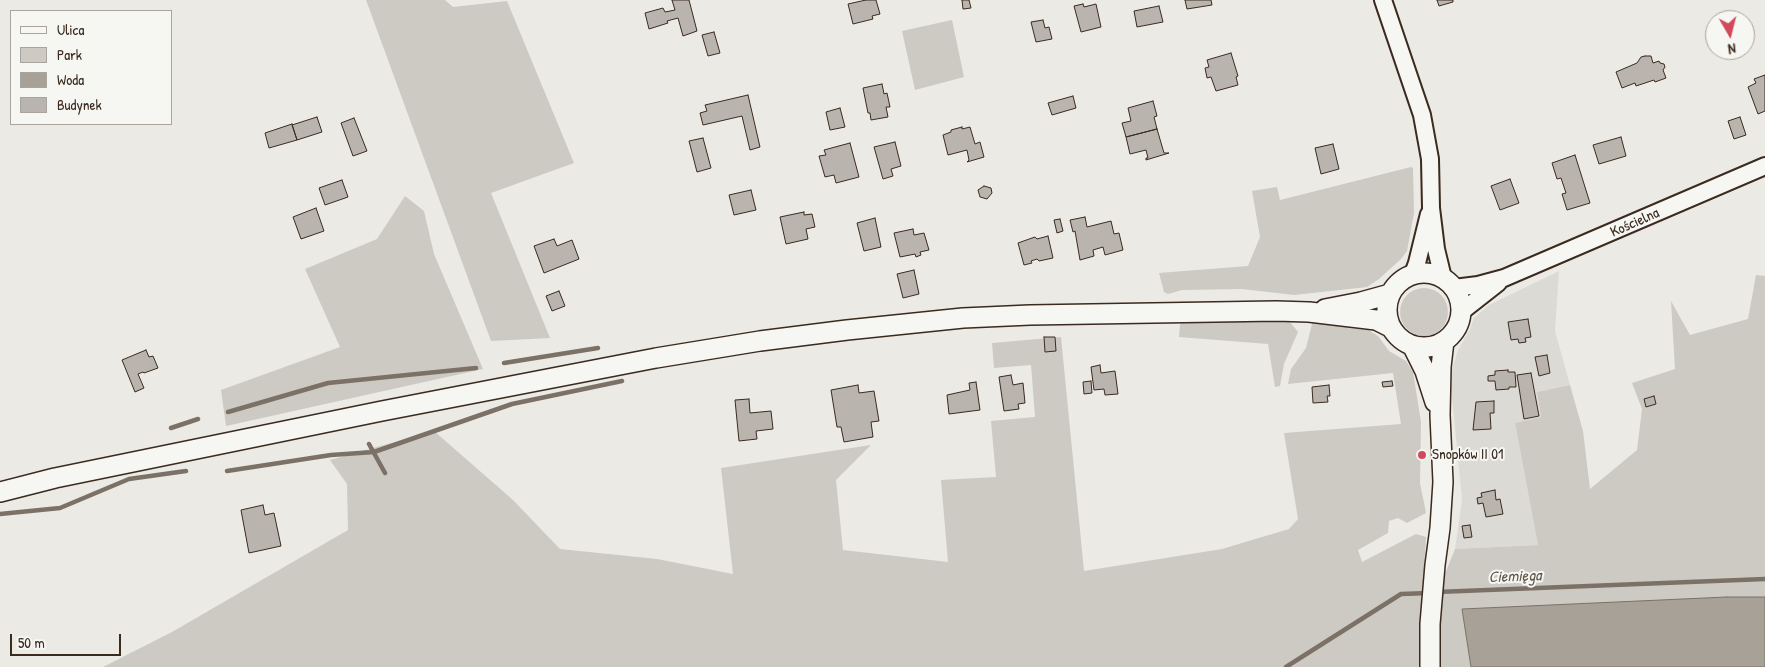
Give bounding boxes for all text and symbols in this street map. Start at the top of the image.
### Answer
legend [10,10,172,125]
north arrow [1705,10,1755,60]
text: Ulica [57,19,84,40]
text: N [1727,39,1737,59]
text: Park [57,44,82,65]
text: Woda [57,69,84,90]
text: Budynek [57,94,102,115]
street label: Kościelna [1608,204,1662,242]
place label: Snopków II 01 [1432,446,1503,464]
marker: Snopków II 01 [1416,449,1428,461]
water label: Ciemięga [1488,566,1542,588]
scale bar [12,624,124,656]
text: 50 m [18,632,45,653]

